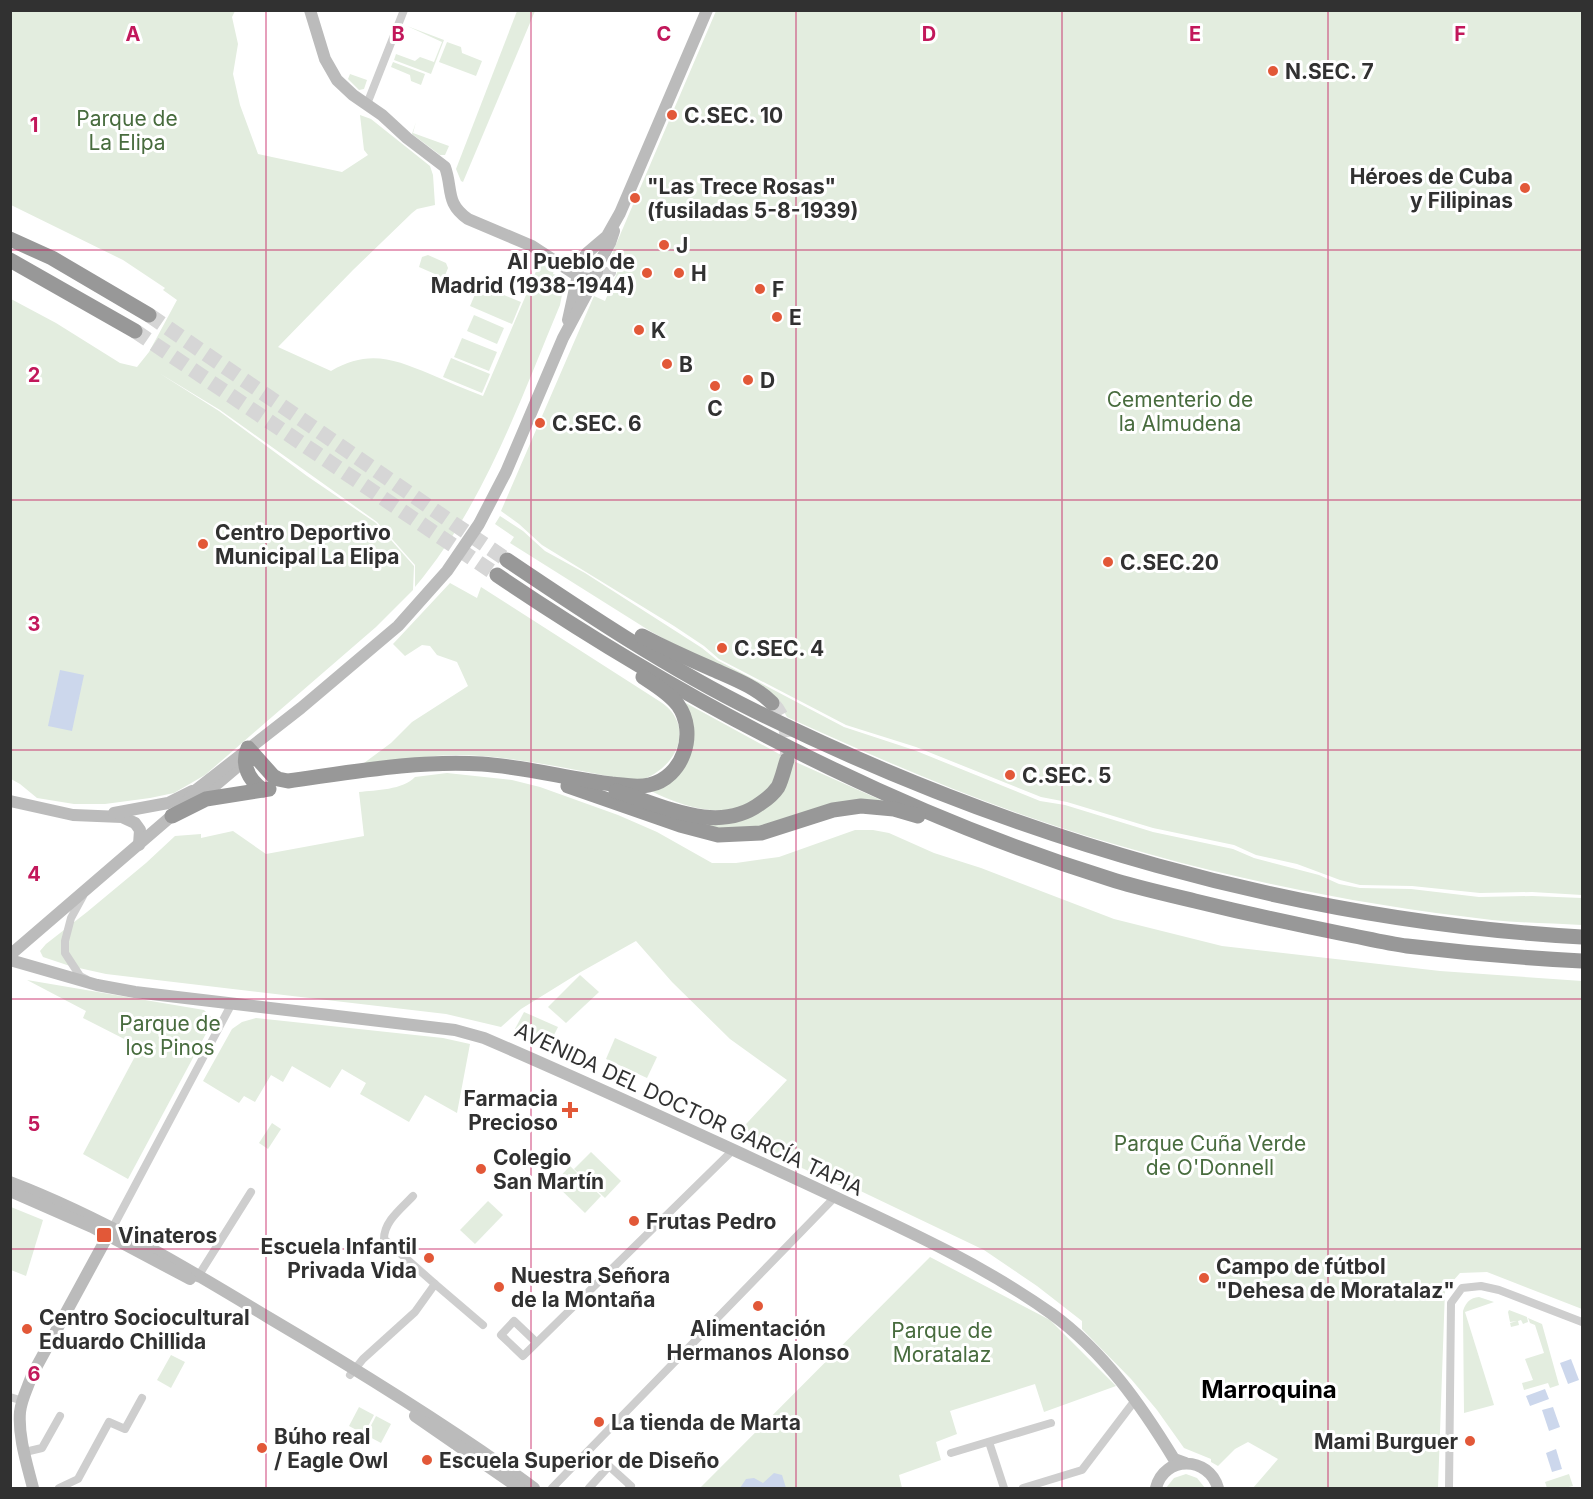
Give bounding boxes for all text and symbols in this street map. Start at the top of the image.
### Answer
text: A [126,22,141,46]
text: B [391,22,405,46]
text: C [657,22,671,46]
text: D [922,22,936,46]
text: E [1189,22,1201,46]
text: F [1454,22,1466,46]
place label: N.SEC. 7 [1285,59,1374,84]
marker: N.SEC. 7 [1266,64,1280,78]
place label: C.SEC. 10 [684,103,783,128]
park label: Parque de La Elipa [76,106,178,155]
marker: C.SEC. 10 [665,108,679,122]
text: 1 [30,113,38,137]
place label: Héroes de Cuba y Filipinas [1350,164,1513,213]
place label: "Las Trece Rosas" (fusiladas 5-8-1939) [647,174,858,223]
marker: Héroes de Cuba y Filipinas [1518,181,1532,195]
marker: "Las Trece Rosas" (fusiladas 5-8-1939) [628,191,642,205]
place label: J [676,233,688,258]
marker: J [657,238,671,252]
place label: Al Pueblo de Madrid (1938-1944) [431,249,635,298]
place label: H [691,261,707,286]
marker: Al Pueblo de Madrid (1938-1944) [640,266,654,280]
marker: H [672,266,686,280]
place label: F [772,277,784,302]
marker: F [753,282,767,296]
place label: E [789,305,802,330]
marker: E [770,310,784,324]
place label: K [651,318,666,343]
marker: K [632,323,646,337]
place label: B [679,352,693,377]
marker: B [660,357,674,371]
text: 2 [28,363,40,387]
place label: D [760,368,775,393]
marker: D [741,373,755,387]
marker: C [708,379,722,393]
park label: Cementerio de la Almudena [1107,387,1253,436]
place label: C [707,396,723,421]
place label: C.SEC. 6 [552,411,642,436]
marker: C.SEC. 6 [533,416,547,430]
place label: Centro Deportivo Municipal La Elipa [215,520,400,569]
marker: Centro Deportivo Municipal La Elipa [196,537,210,551]
place label: C.SEC.20 [1120,550,1219,575]
marker: C.SEC.20 [1101,555,1115,569]
text: 3 [28,612,40,636]
place label: C.SEC. 4 [734,636,824,661]
marker: C.SEC. 4 [715,641,729,655]
place label: C.SEC. 5 [1022,763,1111,788]
marker: C.SEC. 5 [1003,768,1017,782]
text: 4 [27,862,41,886]
park label: Parque de los Pinos [119,1011,221,1060]
street label: AVENIDA DEL DOCTOR GARCÍA TAPIA [511,1016,868,1201]
place label: Farmacia Precioso [464,1086,558,1135]
marker: Farmacia Precioso [563,1103,577,1117]
text: 5 [28,1112,40,1136]
park label: Parque Cuña Verde de O'Donnell [1114,1131,1306,1180]
place label: Colegio San Martín [493,1145,604,1194]
marker: Colegio San Martín [474,1162,488,1176]
place label: Frutas Pedro [646,1209,776,1234]
marker: Frutas Pedro [627,1214,641,1228]
place label: Vinateros [118,1223,217,1248]
marker: Vinateros [95,1226,113,1244]
place label: Escuela Infantil Privada Vida [260,1234,417,1283]
marker: Escuela Infantil Privada Vida [422,1251,436,1265]
place label: Campo de fútbol "Dehesa de Moratalaz" [1216,1254,1455,1303]
place label: Nuestra Señora de la Montaña [511,1263,670,1312]
marker: Campo de fútbol "Dehesa de Moratalaz" [1197,1271,1211,1285]
marker: Nuestra Señora de la Montaña [492,1280,506,1294]
marker: Alimentación Hermanos Alonso [751,1299,765,1313]
place label: Centro Sociocultural Eduardo Chillida [39,1305,250,1354]
place label: Alimentación Hermanos Alonso [667,1316,850,1365]
park label: Parque de Moratalaz [891,1318,993,1367]
marker: Centro Sociocultural Eduardo Chillida [20,1322,34,1336]
text: 6 [28,1362,41,1386]
district label: Marroquina [1201,1375,1337,1404]
place label: La tienda de Marta [611,1410,801,1435]
marker: La tienda de Marta [592,1415,606,1429]
place label: Búho real / Eagle Owl [274,1424,388,1473]
place label: Mami Burguer [1314,1429,1458,1454]
marker: Mami Burguer [1463,1434,1477,1448]
marker: Búho real / Eagle Owl [255,1441,269,1455]
place label: Escuela Superior de Diseño [439,1448,720,1473]
marker: Escuela Superior de Diseño [420,1453,434,1467]

